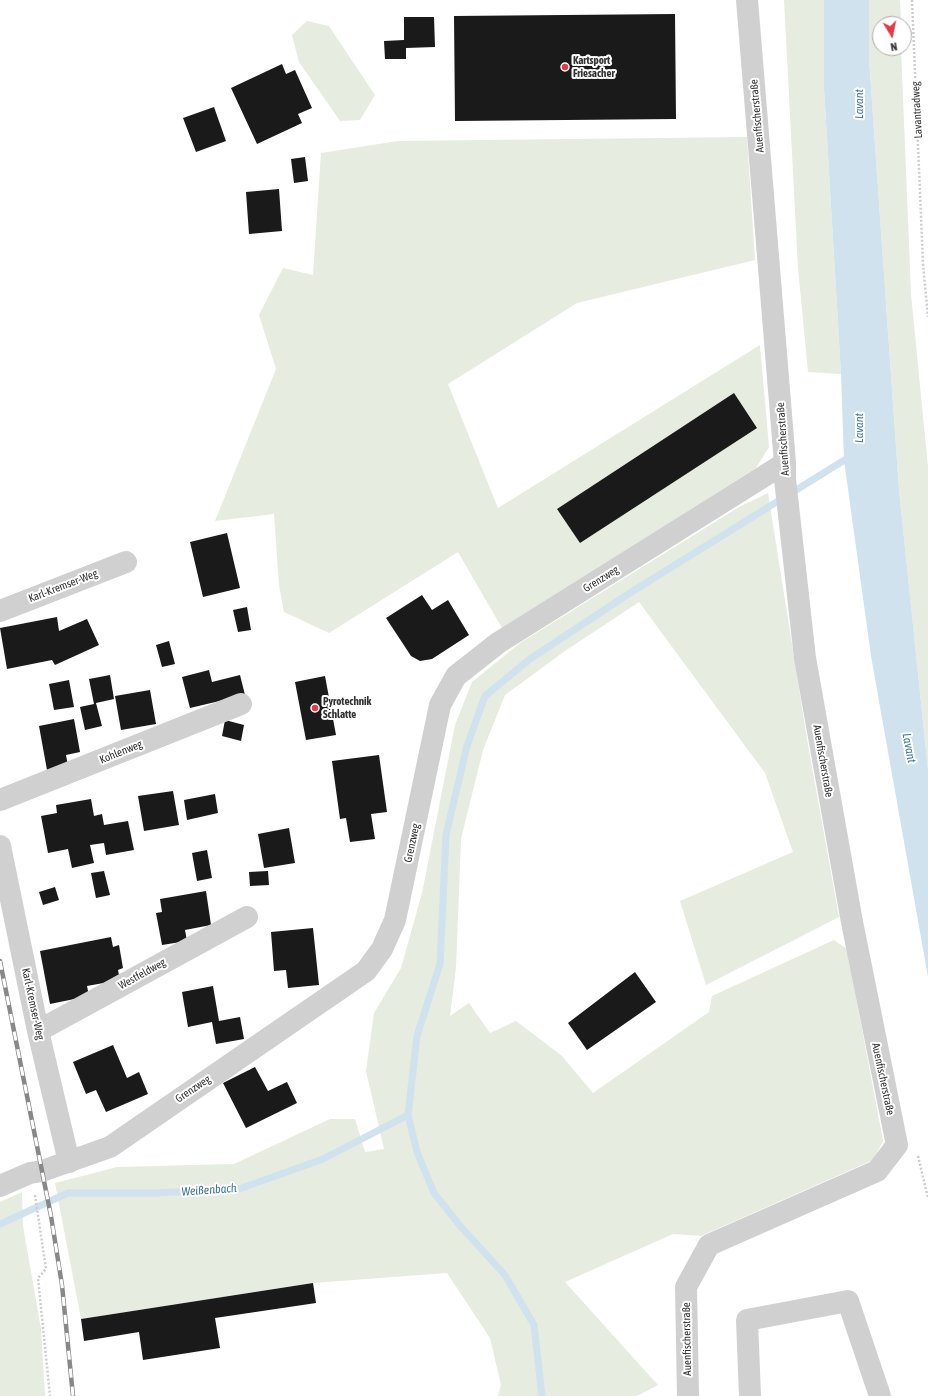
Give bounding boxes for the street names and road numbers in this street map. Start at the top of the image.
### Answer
street label: Auenfischerstraße [747,79,767,153]
street label: Lavantradweg [909,81,925,139]
street label: Auenfischerstraße [774,402,792,476]
street label: Grenzweg [581,563,621,595]
street label: Karl-Kremser-Weg [27,567,99,605]
street label: Auenfischerstraße [810,724,836,798]
street label: Kohlenweg [98,737,144,767]
street label: Grenzweg [401,822,423,864]
street label: Westfeldweg [116,956,168,992]
street label: Karl-Kremser-Weg [19,967,47,1041]
street label: Auenfischerstraße [869,1042,897,1116]
street label: Grenzweg [173,1072,213,1106]
street label: Auenfischerstraße [680,1302,694,1376]

